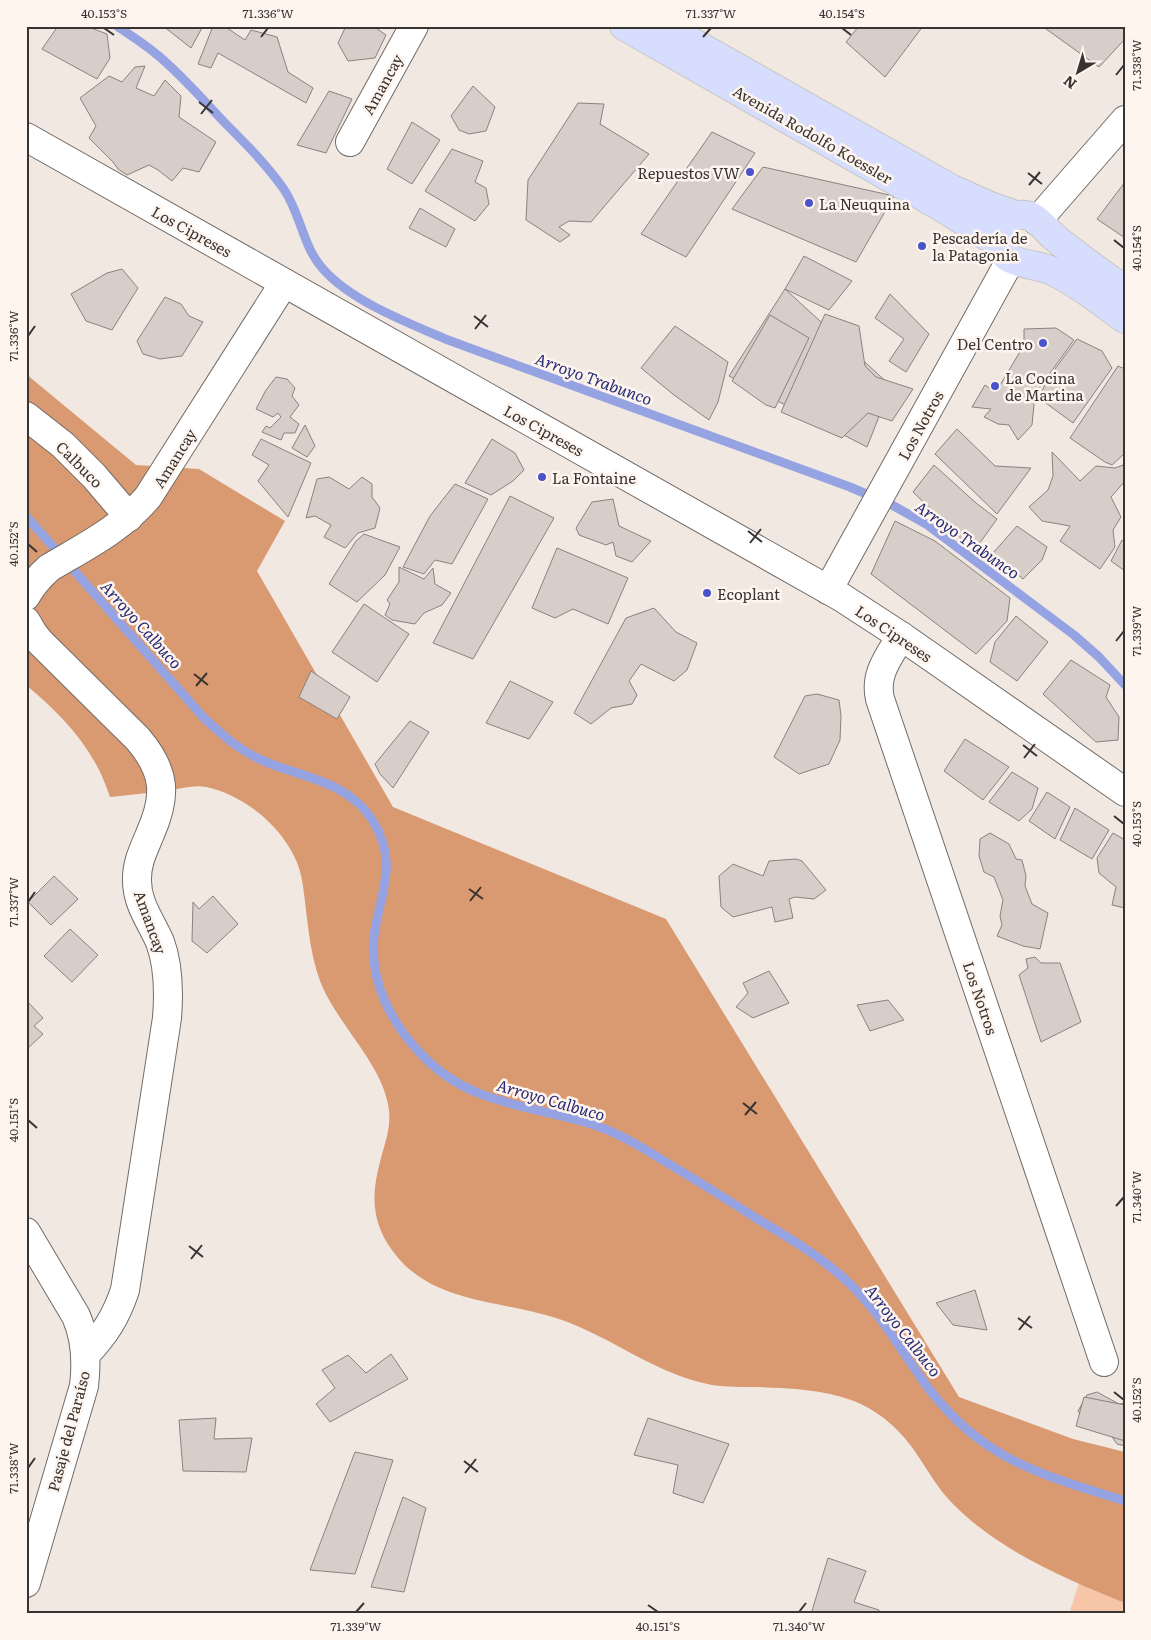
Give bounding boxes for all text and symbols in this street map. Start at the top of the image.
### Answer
text: 40.153°S [81,4,127,22]
text: 71.336°W [242,4,294,22]
text: 71.337°W [686,4,736,22]
text: 40.154°S [819,4,865,22]
text: 71.338°W [1127,39,1145,91]
north arrow [1054,48,1104,98]
street label: Amancay [356,49,408,119]
text: N [1058,71,1080,95]
street label: Avenida Rodolfo Koessler [729,79,897,189]
place label: Repuestos VW [637,161,741,184]
marker: Repuestos VW [744,166,756,178]
place label: La Neuquina [819,192,911,215]
marker: La Neuquina [803,197,815,209]
street label: Los Cipreses [148,200,236,263]
text: 40.154°S [1127,225,1145,271]
place label: Pescadería de la Patagonia [932,226,1028,266]
marker: Pescadería de la Patagonia [916,240,928,252]
text: 71.336°W [4,310,22,362]
place label: Del Centro [957,332,1033,355]
marker: Del Centro [1037,337,1049,349]
water label: Arroyo Trabunco [532,346,656,410]
place label: La Cocina de Martina [1005,366,1085,406]
marker: La Cocina de Martina [989,380,1001,392]
street label: Los Notros [891,386,949,464]
street label: Los Cipreses [500,399,588,462]
street label: Amancay [147,423,202,492]
street label: Calbuco [51,435,109,493]
place label: La Fontaine [552,466,636,489]
marker: La Fontaine [536,471,548,483]
water label: Arroyo Trabunco [911,494,1025,584]
text: 40.152°S [4,521,22,567]
water label: Arroyo Calbuco [96,574,188,674]
place label: Ecoplant [717,582,780,605]
marker: Ecoplant [701,587,713,599]
street label: Los Cipreses [851,599,937,667]
text: 71.339°W [1127,606,1145,656]
text: 40.153°S [1127,801,1145,847]
text: 71.337°W [4,877,22,927]
street label: Amancay [129,887,173,957]
street label: Los Notros [958,958,1004,1038]
water label: Arroyo Calbuco [494,1072,608,1126]
text: 40.151°S [4,1098,22,1142]
text: 71.340°W [1127,1171,1145,1223]
water label: Arroyo Calbuco [860,1279,948,1381]
street label: Pasaje del Paraíso [41,1368,95,1494]
text: 40.152°S [1127,1377,1145,1423]
text: 71.338°W [4,1442,22,1494]
text: 71.339°W [331,1617,381,1635]
text: 40.151°S [636,1617,680,1635]
text: 71.340°W [773,1617,825,1635]

